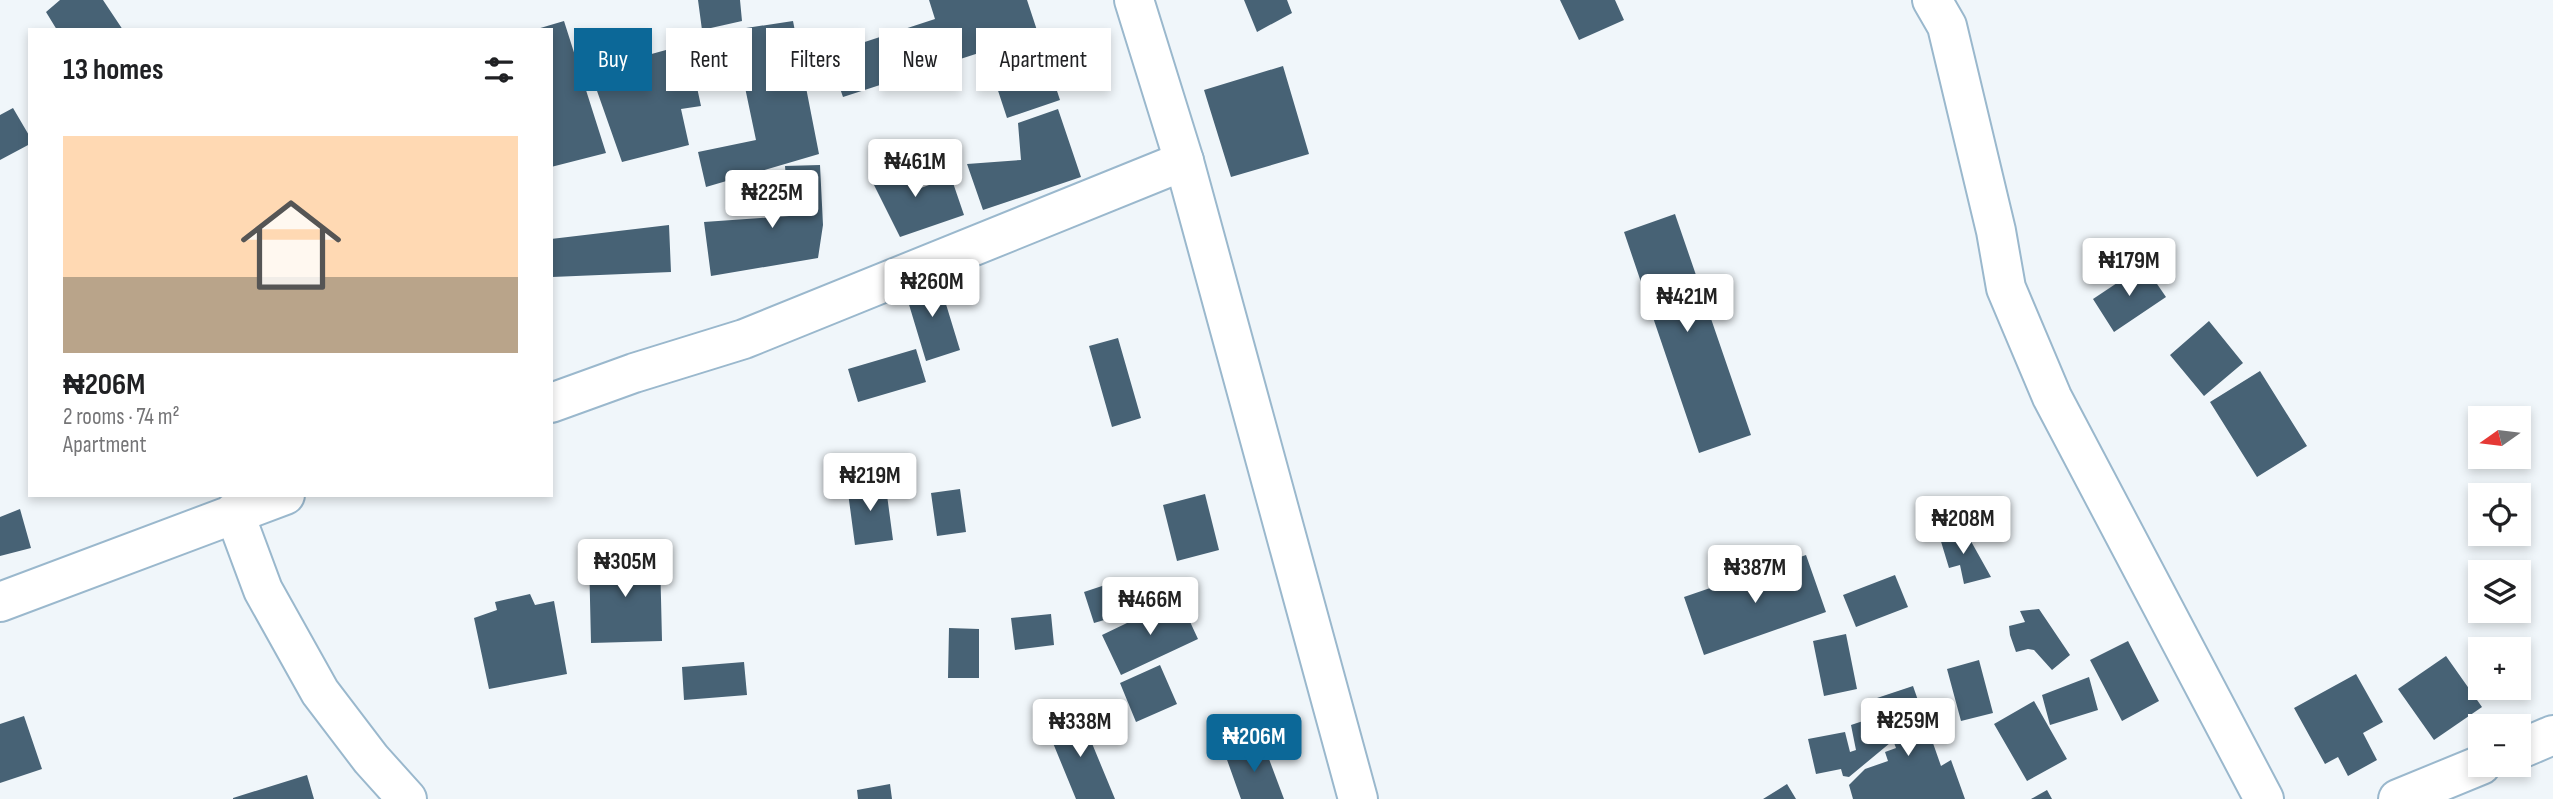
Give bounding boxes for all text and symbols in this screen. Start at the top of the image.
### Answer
chip: Buy [574,28,652,91]
chip: Rent [666,28,752,91]
chip: Filters [766,28,865,91]
chip: New [879,28,962,91]
chip: Apartment [976,28,1111,91]
icon: filters [480,51,518,89]
text: 13 homes [63,52,164,88]
pin: ₦461M [866,140,964,199]
text: ₦461M [884,148,946,176]
pin: ₦225M [723,170,821,230]
text: ₦225M [741,179,803,207]
icon: home [228,182,354,308]
pin: ₦179M [2080,238,2178,298]
text: ₦179M [2099,247,2159,275]
pin: ₦260M [883,260,981,319]
text: ₦260M [900,268,964,296]
pin: ₦421M [1638,274,1736,334]
text: ₦421M [1656,283,1718,311]
text: ₦206M [63,367,145,403]
text: 2 rooms · 74 m² [63,403,180,431]
north arrow [2468,406,2530,469]
map controls [2468,406,2531,777]
text: Apartment [63,431,147,459]
pin: ₦219M [821,454,919,513]
text: ₦219M [839,462,901,490]
button: locate [2468,483,2531,546]
pin: ₦208M [1914,496,2012,556]
text: ₦208M [1931,505,1995,533]
pin: ₦305M [576,540,674,599]
pin: ₦387M [1706,546,1804,605]
text: ₦305M [594,548,656,576]
text: ₦387M [1724,554,1786,582]
button: layers [2468,560,2531,623]
pin: ₦466M [1101,578,1199,637]
text: ₦466M [1118,586,1182,614]
button: + [2468,637,2531,700]
pin: ₦259M [1859,698,1957,758]
pin: ₦338M [1031,700,1129,759]
text: ₦259M [1877,707,1939,735]
text: ₦338M [1049,708,1111,736]
pin: ₦206M [1205,714,1303,774]
button: − [2468,714,2531,777]
text: ₦206M [1222,723,1286,751]

